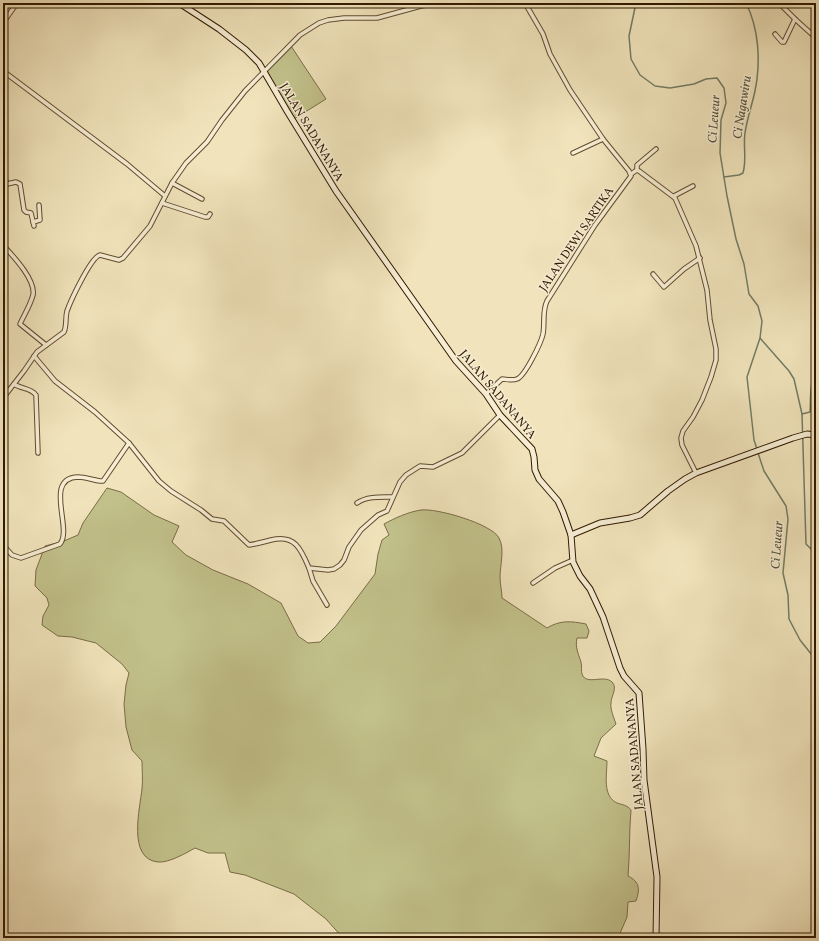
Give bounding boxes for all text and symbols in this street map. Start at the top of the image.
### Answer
water label: Ci Nagawiru [729,74,757,140]
street label: JALAN SADANANYA [275,80,347,185]
water label: Ci Leueur [704,94,726,144]
street label: JALAN DEWI SARTIKA [536,184,618,295]
street label: JALAN SADANANYA [455,347,540,443]
water label: Ci Leueur [767,520,789,570]
street label: JALAN SADANANYA [622,697,648,810]

